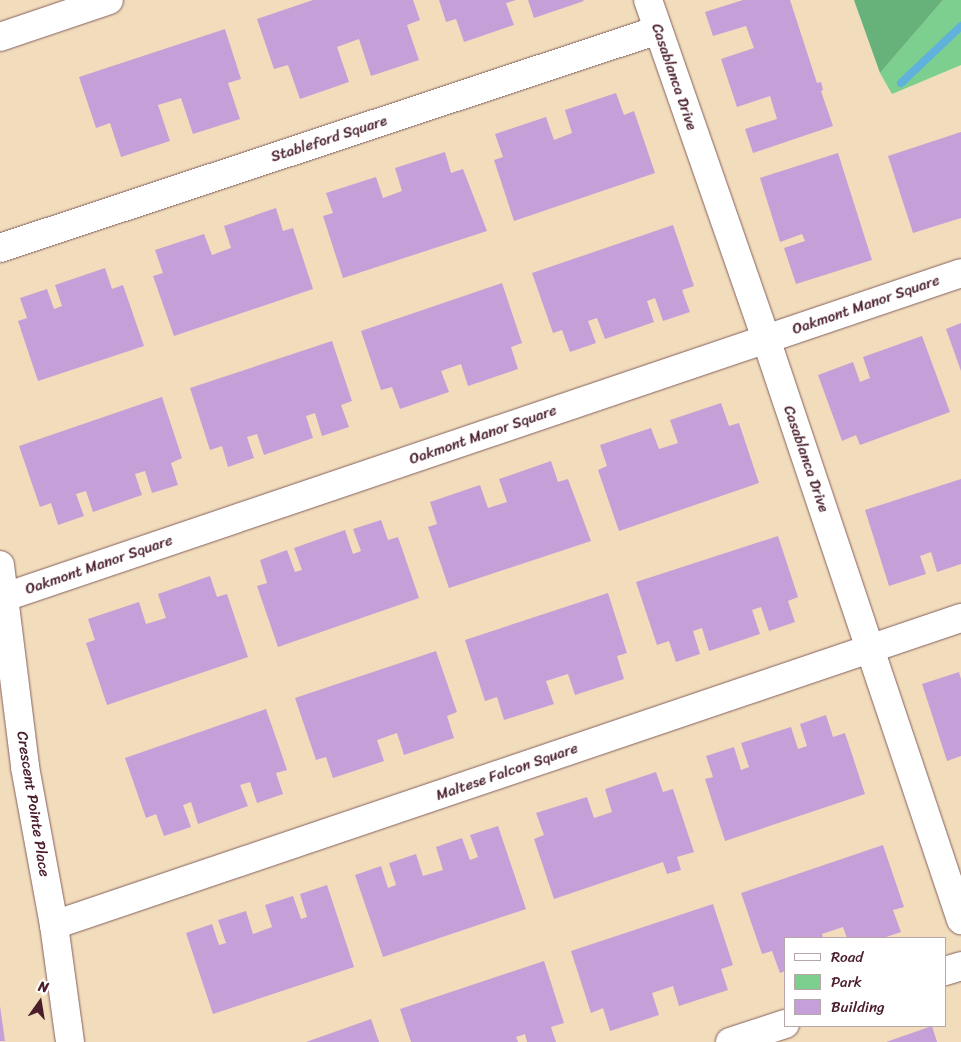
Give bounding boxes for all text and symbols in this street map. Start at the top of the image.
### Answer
street label: Casablanca Drive [647,21,701,133]
street label: Stableford Square [269,112,389,166]
street label: Oakmont Manor Square [790,271,942,339]
street label: Oakmont Manor Square [407,401,559,469]
street label: Casablanca Drive [779,403,833,515]
street label: Oakmont Manor Square [23,531,175,599]
street label: Crescent Pointe Place [13,730,53,878]
street label: Maltese Falcon Square [434,739,580,805]
legend [784,937,946,1027]
text: Road [831,944,863,970]
text: Park [831,969,862,995]
text: N [36,974,51,1000]
north arrow [15,977,65,1027]
text: Building [831,994,885,1020]

